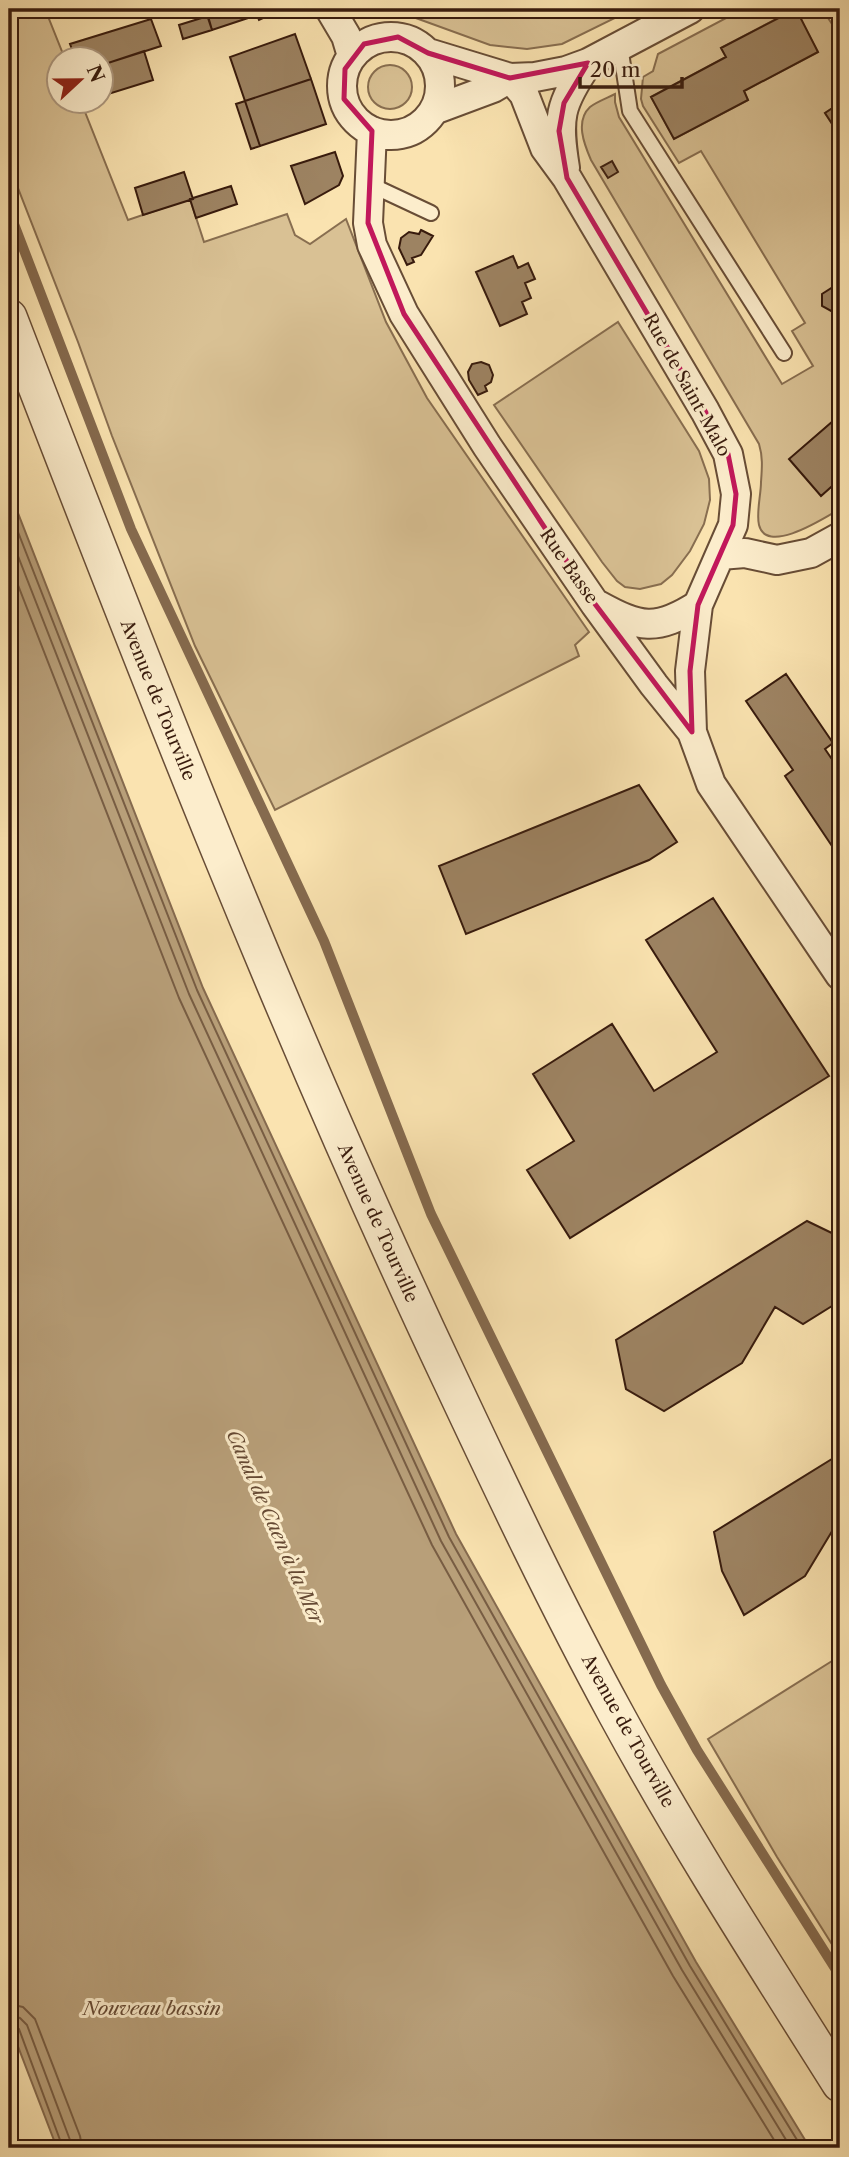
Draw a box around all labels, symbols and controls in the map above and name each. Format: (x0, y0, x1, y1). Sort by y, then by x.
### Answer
north arrow (46, 46, 116, 116)
scale bar (580, 46, 681, 90)
text: 20 m (590, 57, 641, 82)
text: N (82, 62, 109, 86)
street label: Rue de Saint-Malo (639, 310, 735, 460)
street label: Rue Basse (535, 524, 603, 608)
street label: Avenue de Tourville (115, 615, 200, 784)
street label: Avenue de Tourville (333, 1139, 423, 1306)
water label: Canal de Caen à la Mer (222, 1426, 329, 1629)
street label: Avenue de Tourville (576, 1650, 679, 1811)
water label: Nouveau bassin (81, 1997, 221, 2020)

